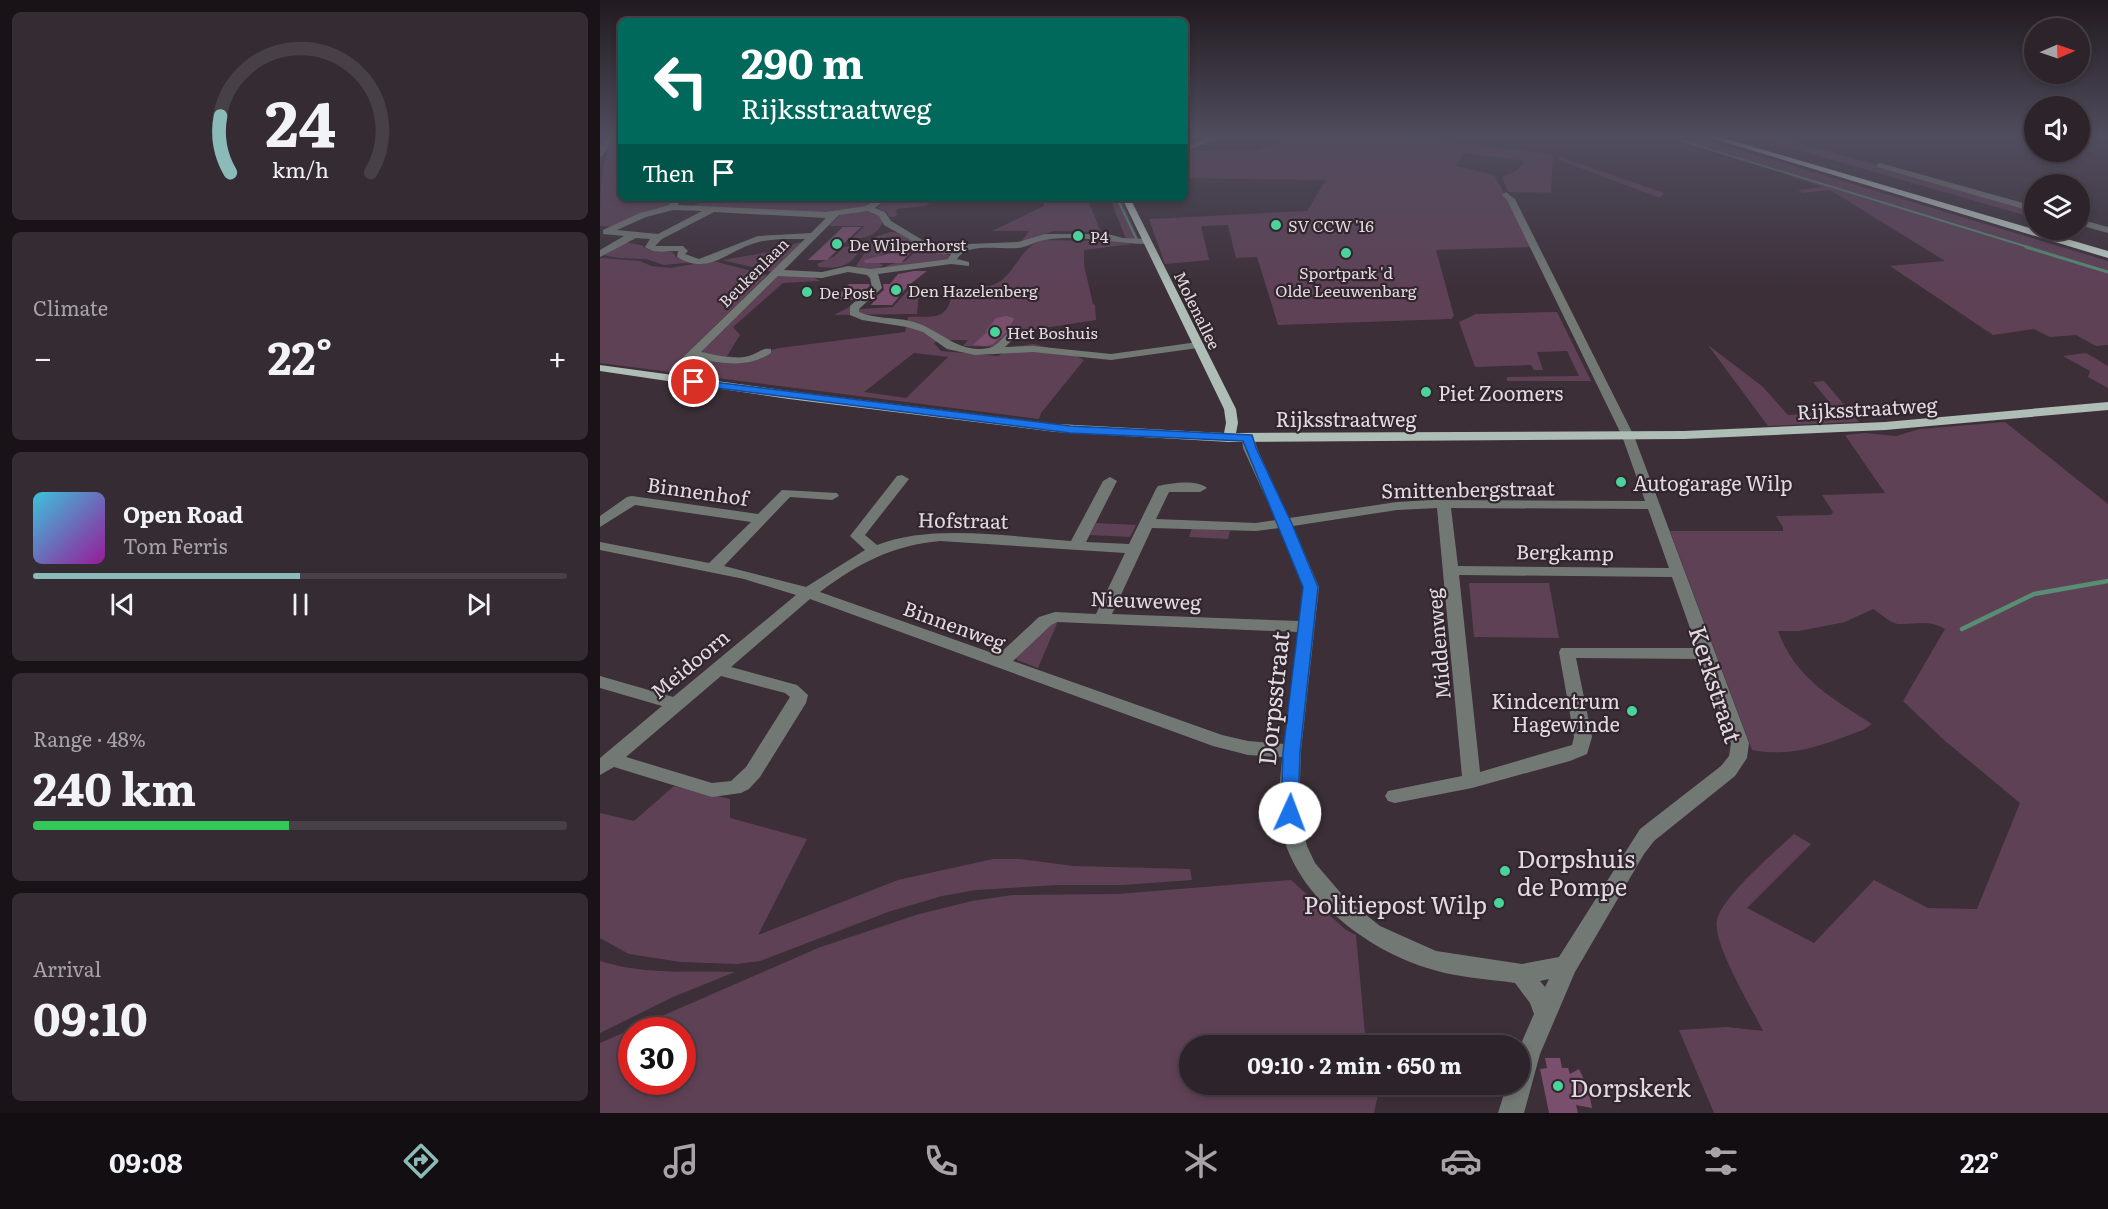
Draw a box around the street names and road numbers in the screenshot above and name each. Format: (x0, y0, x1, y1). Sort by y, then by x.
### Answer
street label: Beukenlaan (713, 231, 794, 312)
street label: Molenallee (1169, 267, 1227, 353)
street label: Rijksstraatweg (1796, 388, 1939, 426)
street label: Rijksstraatweg (1275, 403, 1417, 433)
street label: Binnenhof (645, 468, 753, 512)
street label: Smittenbergstraat (1381, 471, 1555, 505)
street label: Hofstraat (917, 503, 1009, 535)
street label: Bergkamp (1516, 535, 1614, 567)
street label: Nieuweweg (1090, 582, 1203, 616)
street label: Middenweg (1417, 586, 1457, 701)
street label: Binnenweg (900, 592, 1011, 657)
street label: Meidoorn (643, 621, 735, 705)
street label: Kerkstraat (1682, 621, 1752, 747)
street label: Dorpsstraat (1248, 629, 1296, 767)

